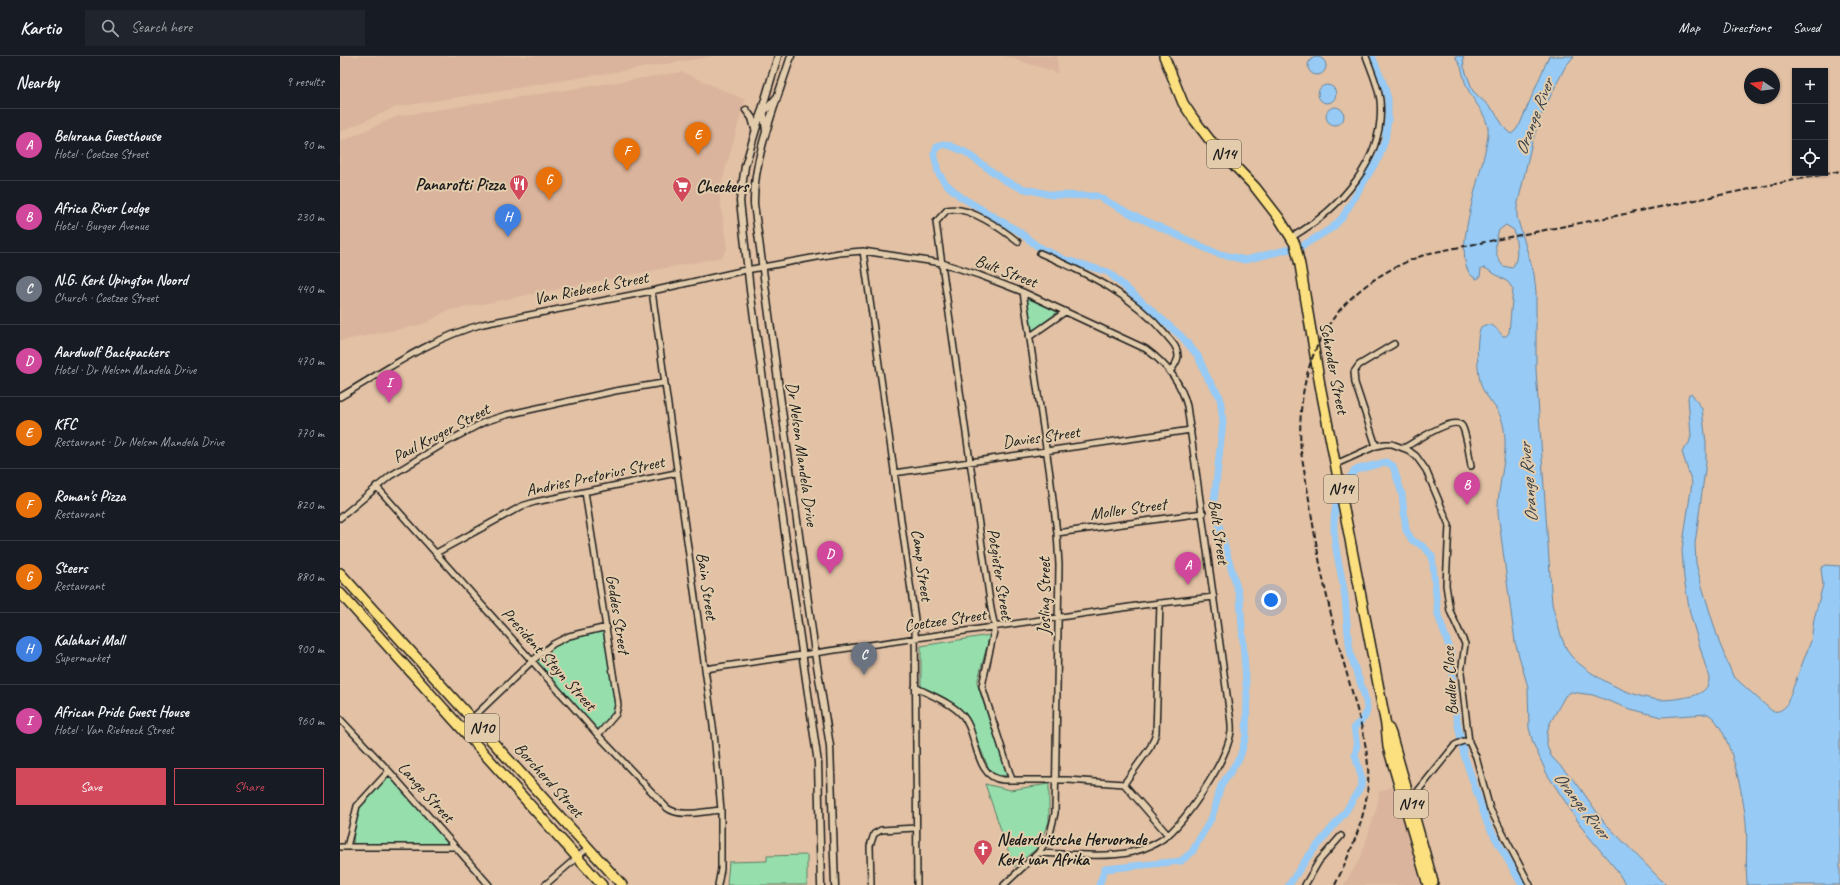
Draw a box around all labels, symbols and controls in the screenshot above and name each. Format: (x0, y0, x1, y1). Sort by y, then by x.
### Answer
search box (85, 10, 365, 46)
text: Kartio (20, 16, 61, 40)
icon: search (99, 17, 121, 39)
text: Search here (131, 18, 192, 37)
text: Map (1679, 19, 1700, 36)
text: Directions (1722, 19, 1771, 36)
text: Saved (1793, 19, 1820, 36)
north arrow (1744, 68, 1780, 104)
map controls (1792, 68, 1828, 176)
button: + (1792, 68, 1828, 104)
text: Nearby (16, 72, 59, 93)
text: 9 results (286, 74, 324, 90)
water label: Orange River (1510, 74, 1559, 158)
button: − (1792, 104, 1828, 140)
pin: E (685, 122, 711, 155)
text: Belurana Guesthouse (54, 127, 161, 146)
text: A (26, 137, 32, 153)
text: 90 m (302, 137, 324, 153)
pin: F (614, 138, 640, 171)
road number: N14 (1207, 140, 1241, 168)
button: locate (1792, 140, 1828, 176)
text: Hotel · Coetzee Street (54, 146, 148, 162)
pin: G (536, 167, 562, 200)
restaurant icon: Panarotti Pizza (508, 173, 530, 201)
place label: Panarotti Pizza (415, 174, 507, 195)
supermarket icon: Checkers (671, 175, 693, 203)
place label: Checkers (696, 176, 750, 197)
text: Africa River Lodge (54, 199, 148, 218)
pin: H (495, 204, 521, 237)
text: B (26, 209, 32, 225)
text: 230 m (296, 209, 324, 225)
text: Hotel · Burger Avenue (54, 218, 148, 234)
street label: Bult Street (972, 250, 1042, 293)
street label: Van Riebeeck Street (532, 266, 652, 309)
text: N.G. Kerk Upington Noord (54, 271, 188, 290)
text: C (26, 281, 32, 297)
text: 440 m (296, 281, 324, 297)
text: Church · Coetzee Street (54, 290, 158, 306)
street label: Schroder Street (1315, 320, 1354, 418)
text: Aardwolf Backpackers (54, 343, 169, 362)
text: D (25, 353, 33, 369)
text: 470 m (296, 353, 324, 369)
text: Hotel · Dr Nelson Mandela Drive (54, 362, 196, 378)
pin: I (376, 370, 402, 403)
street label: Dr Nelson Mandela Drive (782, 381, 823, 529)
street label: Paul Kruger Street (389, 398, 495, 467)
text: KFC (54, 415, 76, 434)
street label: Davies Street (1001, 421, 1083, 453)
text: E (26, 425, 32, 441)
text: 770 m (296, 425, 324, 441)
text: Restaurant · Dr Nelson Mandela Drive (54, 434, 224, 450)
water label: Orange River (1513, 440, 1542, 523)
street label: Andries Pretorius Street (524, 451, 668, 501)
pin: B (1454, 472, 1480, 505)
road number: N14 (1324, 475, 1358, 503)
text: Roman's Pizza (54, 487, 125, 506)
street label: Moller Street (1089, 493, 1170, 525)
text: F (26, 497, 32, 513)
text: 820 m (296, 497, 324, 513)
street label: Bult Street (1204, 499, 1234, 568)
text: Restaurant (54, 506, 104, 522)
street label: Potgieter Street (982, 527, 1018, 623)
street label: Camp Street (907, 528, 938, 605)
pin: D (817, 541, 843, 574)
street label: Bain Street (692, 551, 722, 623)
pin: A (1175, 552, 1201, 585)
street label: Josling Street (1034, 555, 1055, 636)
text: Steers (54, 559, 87, 578)
text: G (26, 569, 32, 585)
text: 880 m (296, 569, 324, 585)
street label: Geddes Street (601, 573, 635, 657)
text: Restaurant (54, 578, 104, 594)
your location (1261, 590, 1281, 610)
street label: President Steyn Street (497, 603, 602, 717)
street label: Coetzee Street (903, 604, 990, 636)
text: Kalahari Mall (54, 631, 124, 650)
text: H (25, 641, 33, 657)
text: 900 m (296, 641, 324, 657)
pin: C (851, 642, 877, 675)
street label: Budler Close (1438, 645, 1462, 716)
text: Supermarket (54, 650, 109, 666)
text: African Pride Guest House (54, 703, 189, 722)
text: I (26, 713, 32, 729)
text: 960 m (296, 713, 324, 729)
road number: N10 (465, 714, 499, 742)
text: Hotel · Van Riebeeck Street (54, 722, 174, 738)
street label: Borcherd Street (510, 738, 590, 824)
street label: Lange Street (393, 757, 460, 829)
water label: Orange River (1549, 767, 1617, 845)
button: Save (16, 768, 166, 805)
button: Share (174, 768, 324, 805)
road number: N14 (1394, 790, 1428, 818)
place label: Nederduitsche Hervormde Kerk van Afrika (997, 829, 1148, 870)
church icon: Nederduitsche Hervormde Kerk van Afrika (972, 838, 994, 866)

